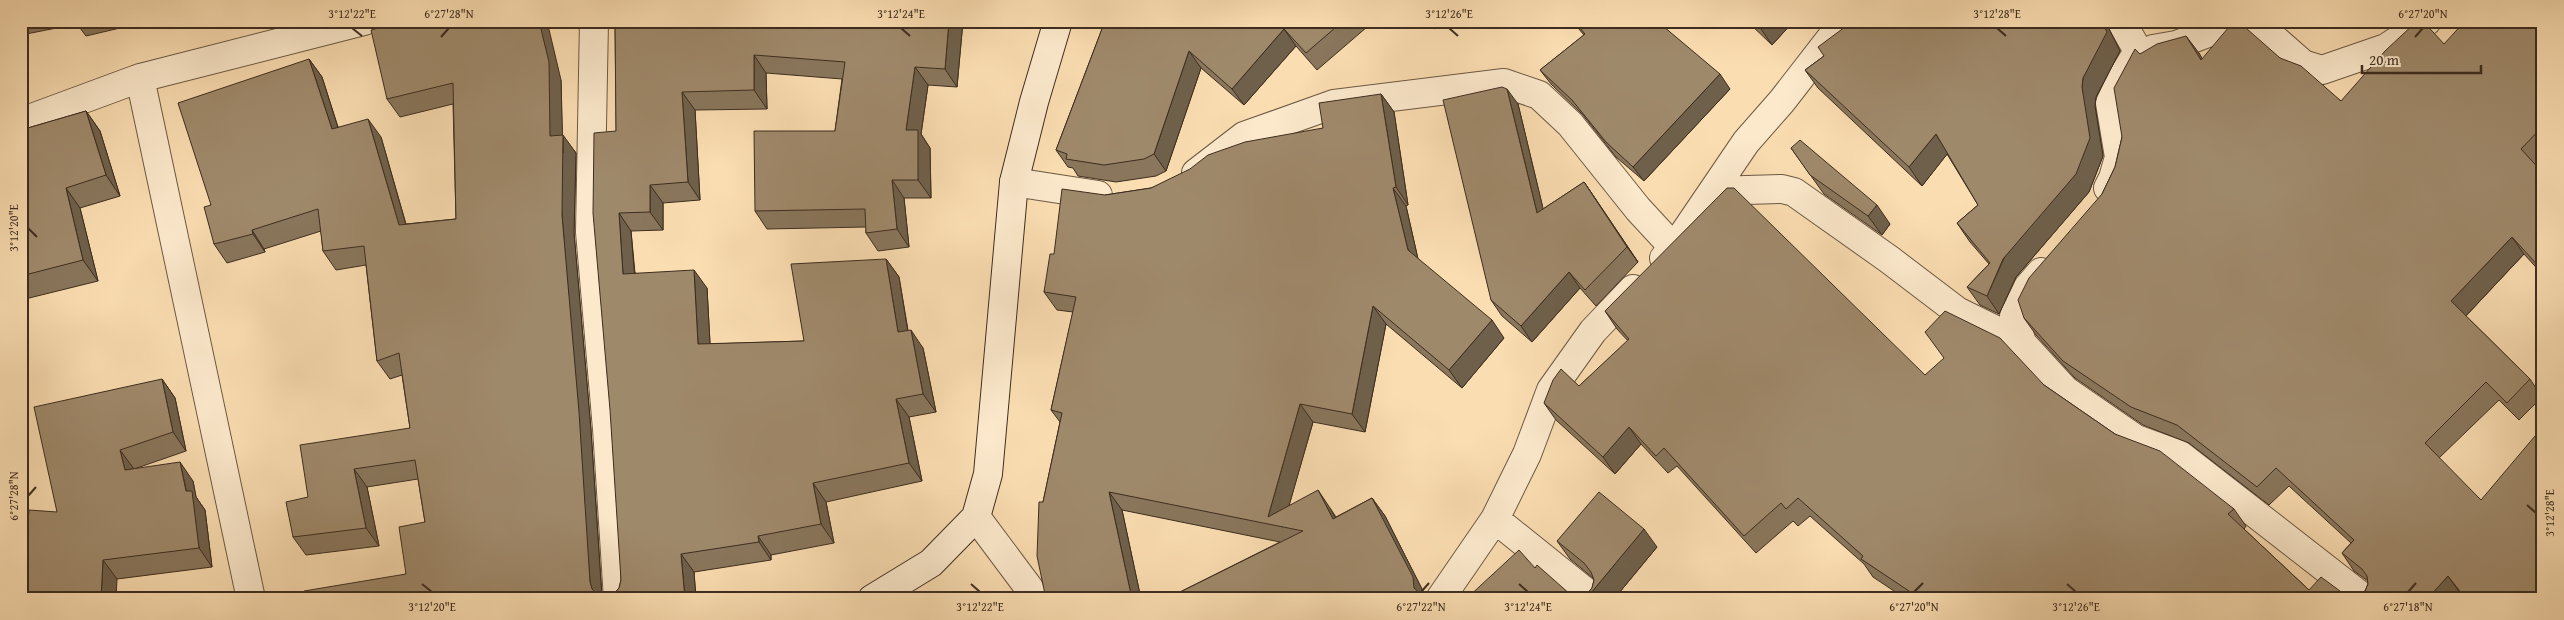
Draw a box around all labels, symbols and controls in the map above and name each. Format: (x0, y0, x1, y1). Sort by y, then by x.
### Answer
text: 3°12'22"E (328, 5, 376, 22)
text: 6°27'28"N (424, 5, 474, 22)
text: 3°12'24"E (877, 5, 925, 22)
text: 3°12'26"E (1425, 5, 1473, 22)
text: 3°12'28"E (1973, 5, 2021, 22)
text: 6°27'20"N (2398, 5, 2448, 22)
scale bar (2362, 42, 2480, 74)
text: 20 m (2369, 49, 2400, 70)
text: 3°12'20"E (5, 204, 22, 252)
text: 6°27'28"N (5, 471, 22, 521)
text: 3°12'28"E (2541, 489, 2558, 537)
text: 3°12'20"E (408, 598, 456, 615)
text: 3°12'22"E (956, 598, 1004, 615)
text: 6°27'22"N (1396, 598, 1446, 615)
text: 3°12'24"E (1504, 598, 1552, 615)
text: 6°27'20"N (1889, 598, 1939, 615)
text: 3°12'26"E (2052, 598, 2100, 615)
text: 6°27'18"N (2383, 598, 2433, 615)

